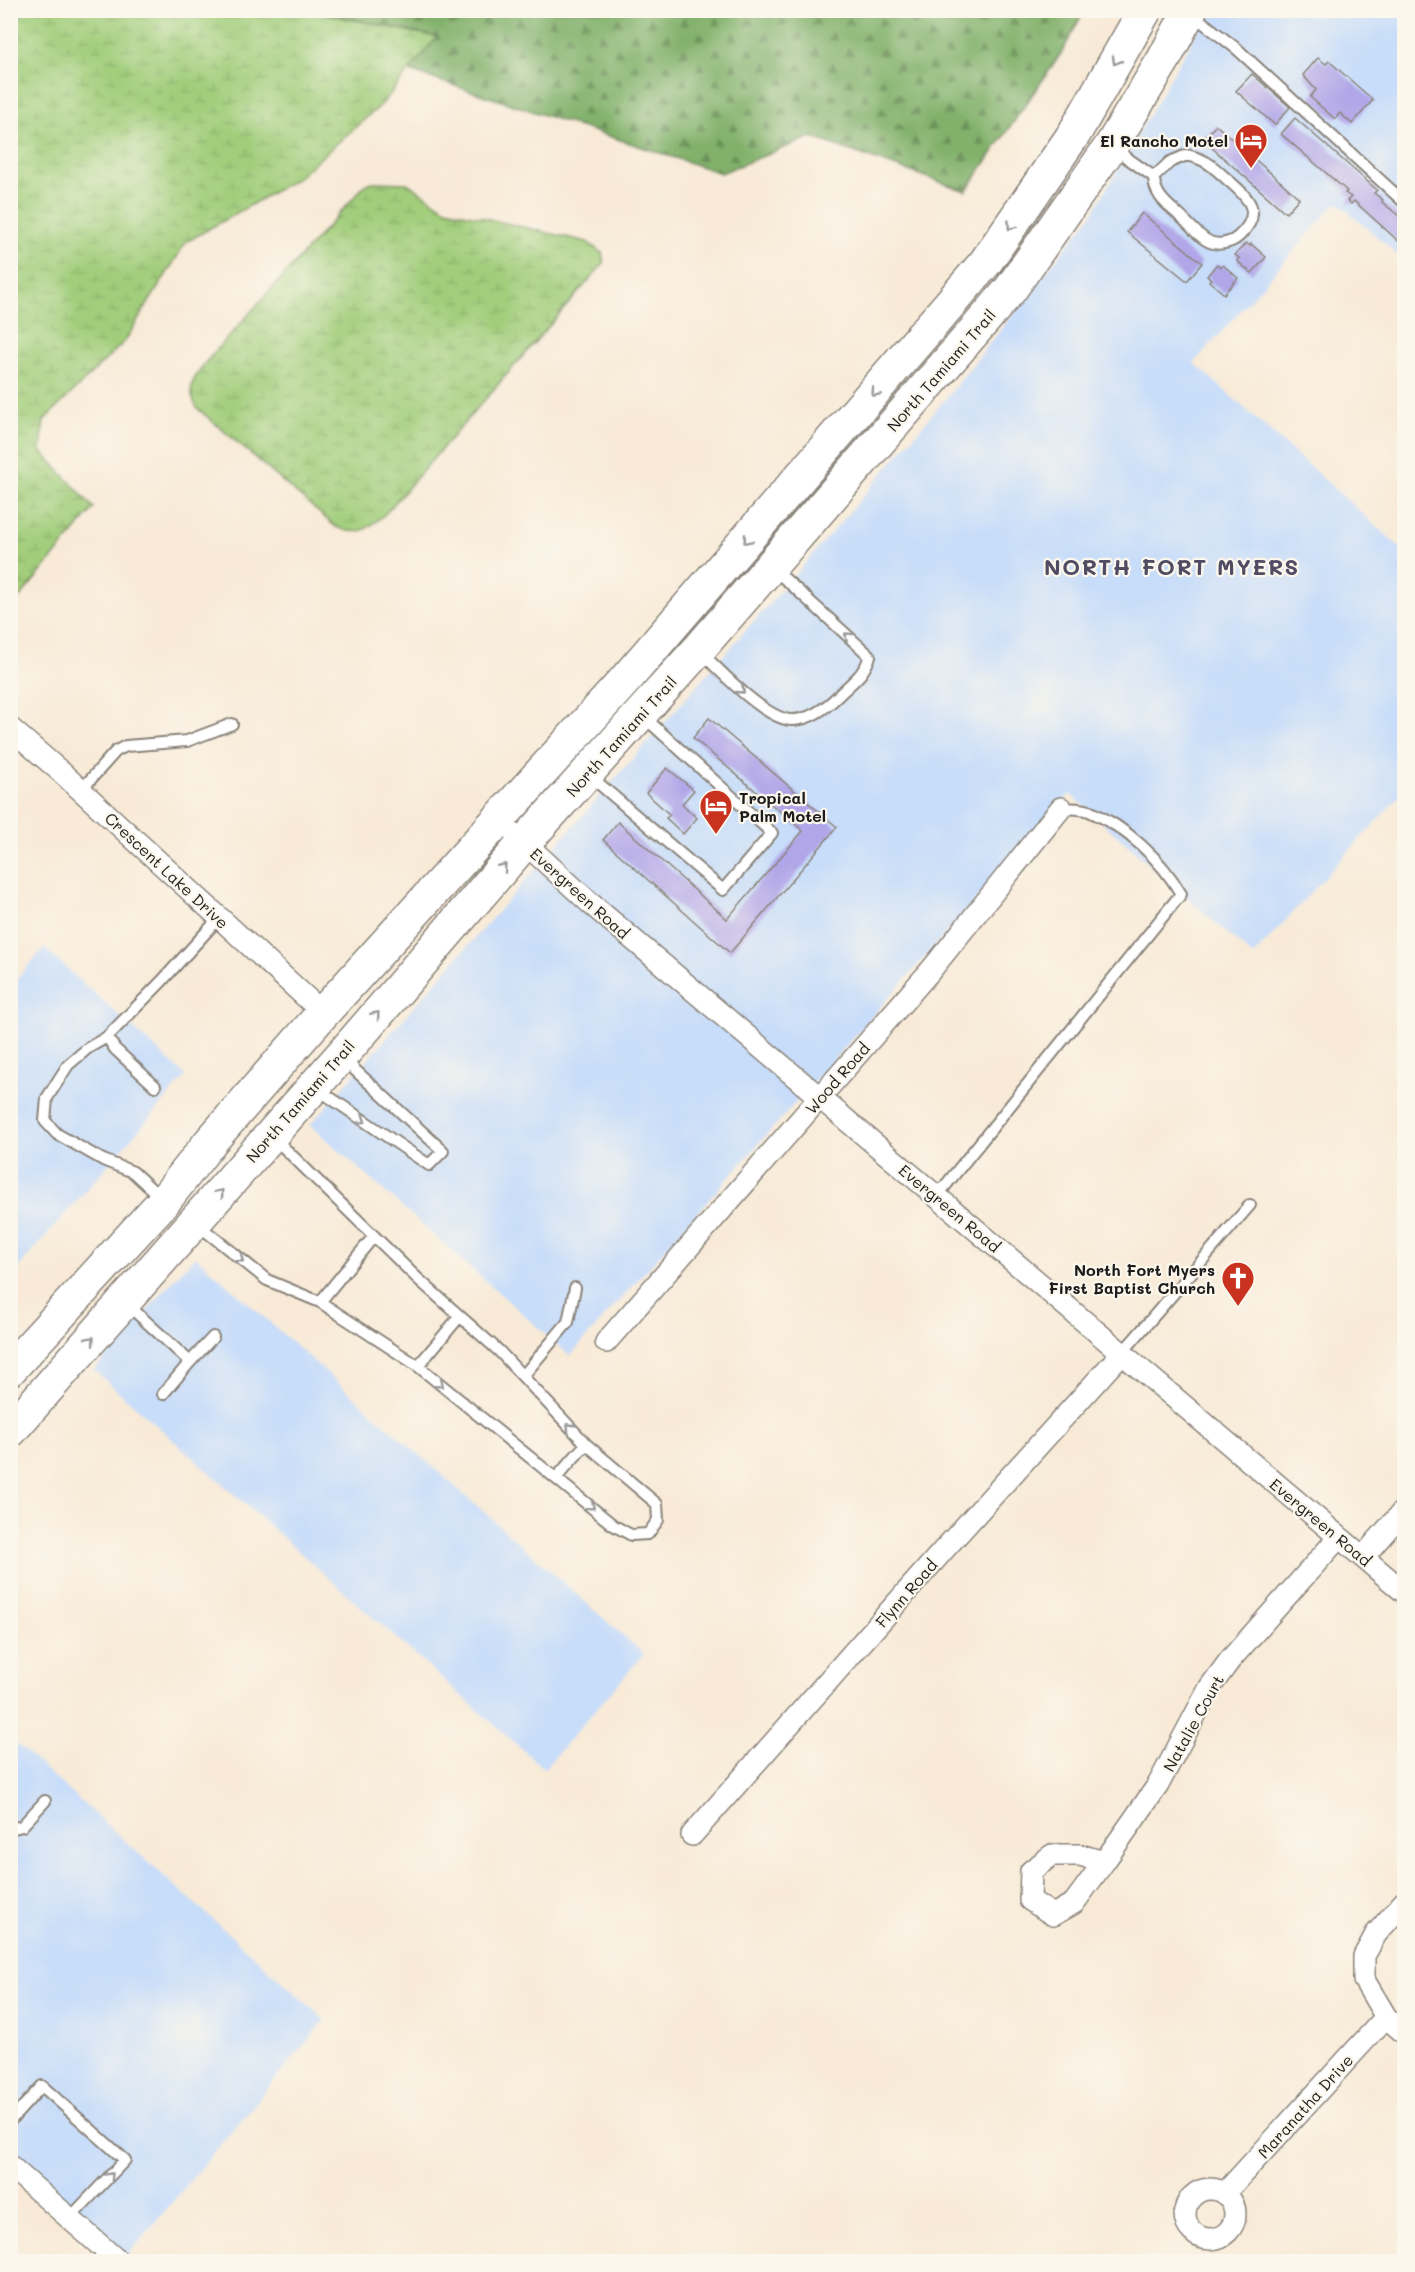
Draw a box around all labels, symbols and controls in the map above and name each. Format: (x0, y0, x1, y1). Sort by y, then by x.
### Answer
one-way arrow (1112, 55, 1123, 65)
hotel icon: El Rancho Motel (1233, 122, 1269, 169)
place label: El Rancho Motel (1100, 130, 1228, 151)
one-way arrow (1007, 219, 1018, 230)
street label: North Tamiami Trail (882, 304, 1000, 436)
one-way arrow (871, 386, 882, 396)
one-way arrow (743, 533, 754, 544)
district label: NORTH FORT MYERS (1044, 552, 1300, 581)
one-way arrow (844, 632, 855, 643)
street label: North Tamiami Trail (561, 671, 681, 801)
one-way arrow (734, 683, 745, 694)
place label: Tropical Palm Motel (739, 787, 826, 826)
hotel icon: Tropical Palm Motel (698, 788, 734, 835)
street label: Crescent Lake Drive (101, 807, 233, 933)
street label: Evergreen Road (526, 843, 634, 943)
one-way arrow (496, 863, 507, 874)
one-way arrow (369, 1011, 380, 1022)
street label: North Tamiami Trail (241, 1035, 359, 1167)
street label: Wood Road (800, 1038, 874, 1118)
one-way arrow (356, 1112, 366, 1124)
street label: Evergreen Road (895, 1159, 1005, 1257)
one-way arrow (213, 1189, 224, 1200)
one-way arrow (233, 1251, 244, 1262)
place label: North Fort Myers First Baptist Church (1048, 1259, 1215, 1298)
church icon: North Fort Myers First Baptist Church (1220, 1260, 1256, 1307)
one-way arrow (84, 1336, 95, 1346)
one-way arrow (433, 1376, 444, 1387)
one-way arrow (567, 1423, 578, 1434)
street label: Evergreen Road (1266, 1473, 1376, 1571)
one-way arrow (584, 1499, 595, 1510)
street label: Flynn Road (871, 1554, 941, 1632)
street label: Natalie Court (1158, 1671, 1228, 1775)
street label: Maranatha Drive (1253, 2050, 1357, 2162)
one-way arrow (103, 2172, 114, 2182)

